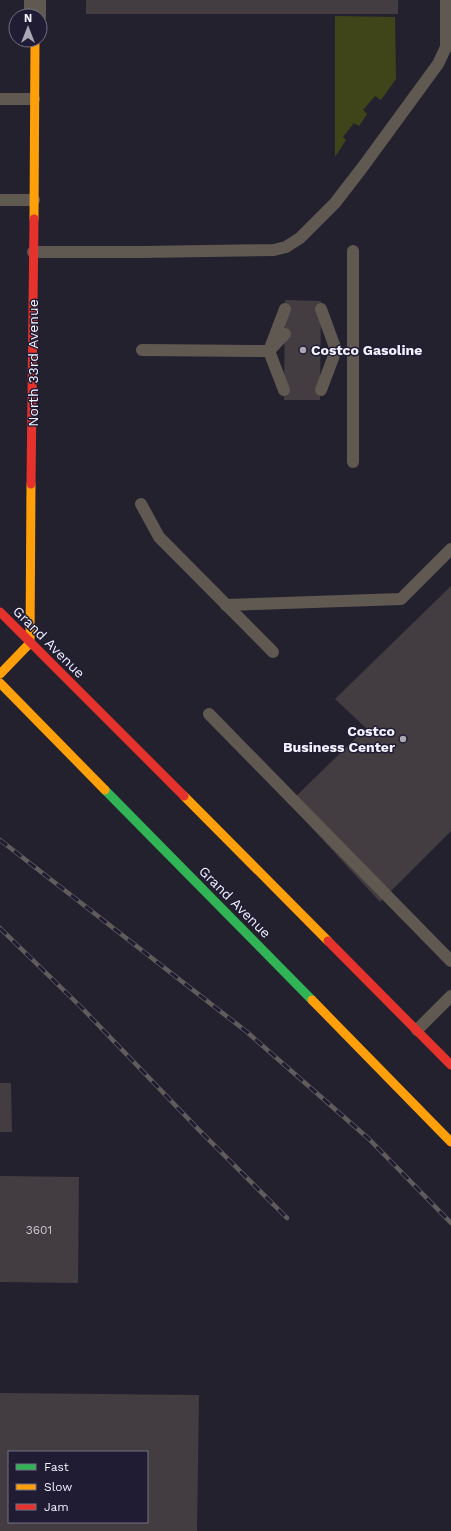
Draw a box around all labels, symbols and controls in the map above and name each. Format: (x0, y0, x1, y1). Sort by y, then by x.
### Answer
north arrow (8, 8, 48, 48)
text: N (24, 12, 32, 25)
street label: North 33rd Avenue (25, 299, 41, 427)
place label: Costco Gasoline (311, 342, 422, 358)
marker: Costco Gasoline (298, 345, 308, 355)
street label: Grand Avenue (10, 603, 88, 681)
place label: Costco Business Center (283, 723, 395, 755)
marker: Costco Business Center (398, 734, 408, 744)
street label: Grand Avenue (196, 863, 274, 941)
house number: 3601 (26, 1223, 52, 1237)
legend (8, 1451, 148, 1523)
text: Fast (44, 1460, 69, 1474)
text: Slow (44, 1480, 72, 1494)
text: Jam (44, 1500, 69, 1514)

